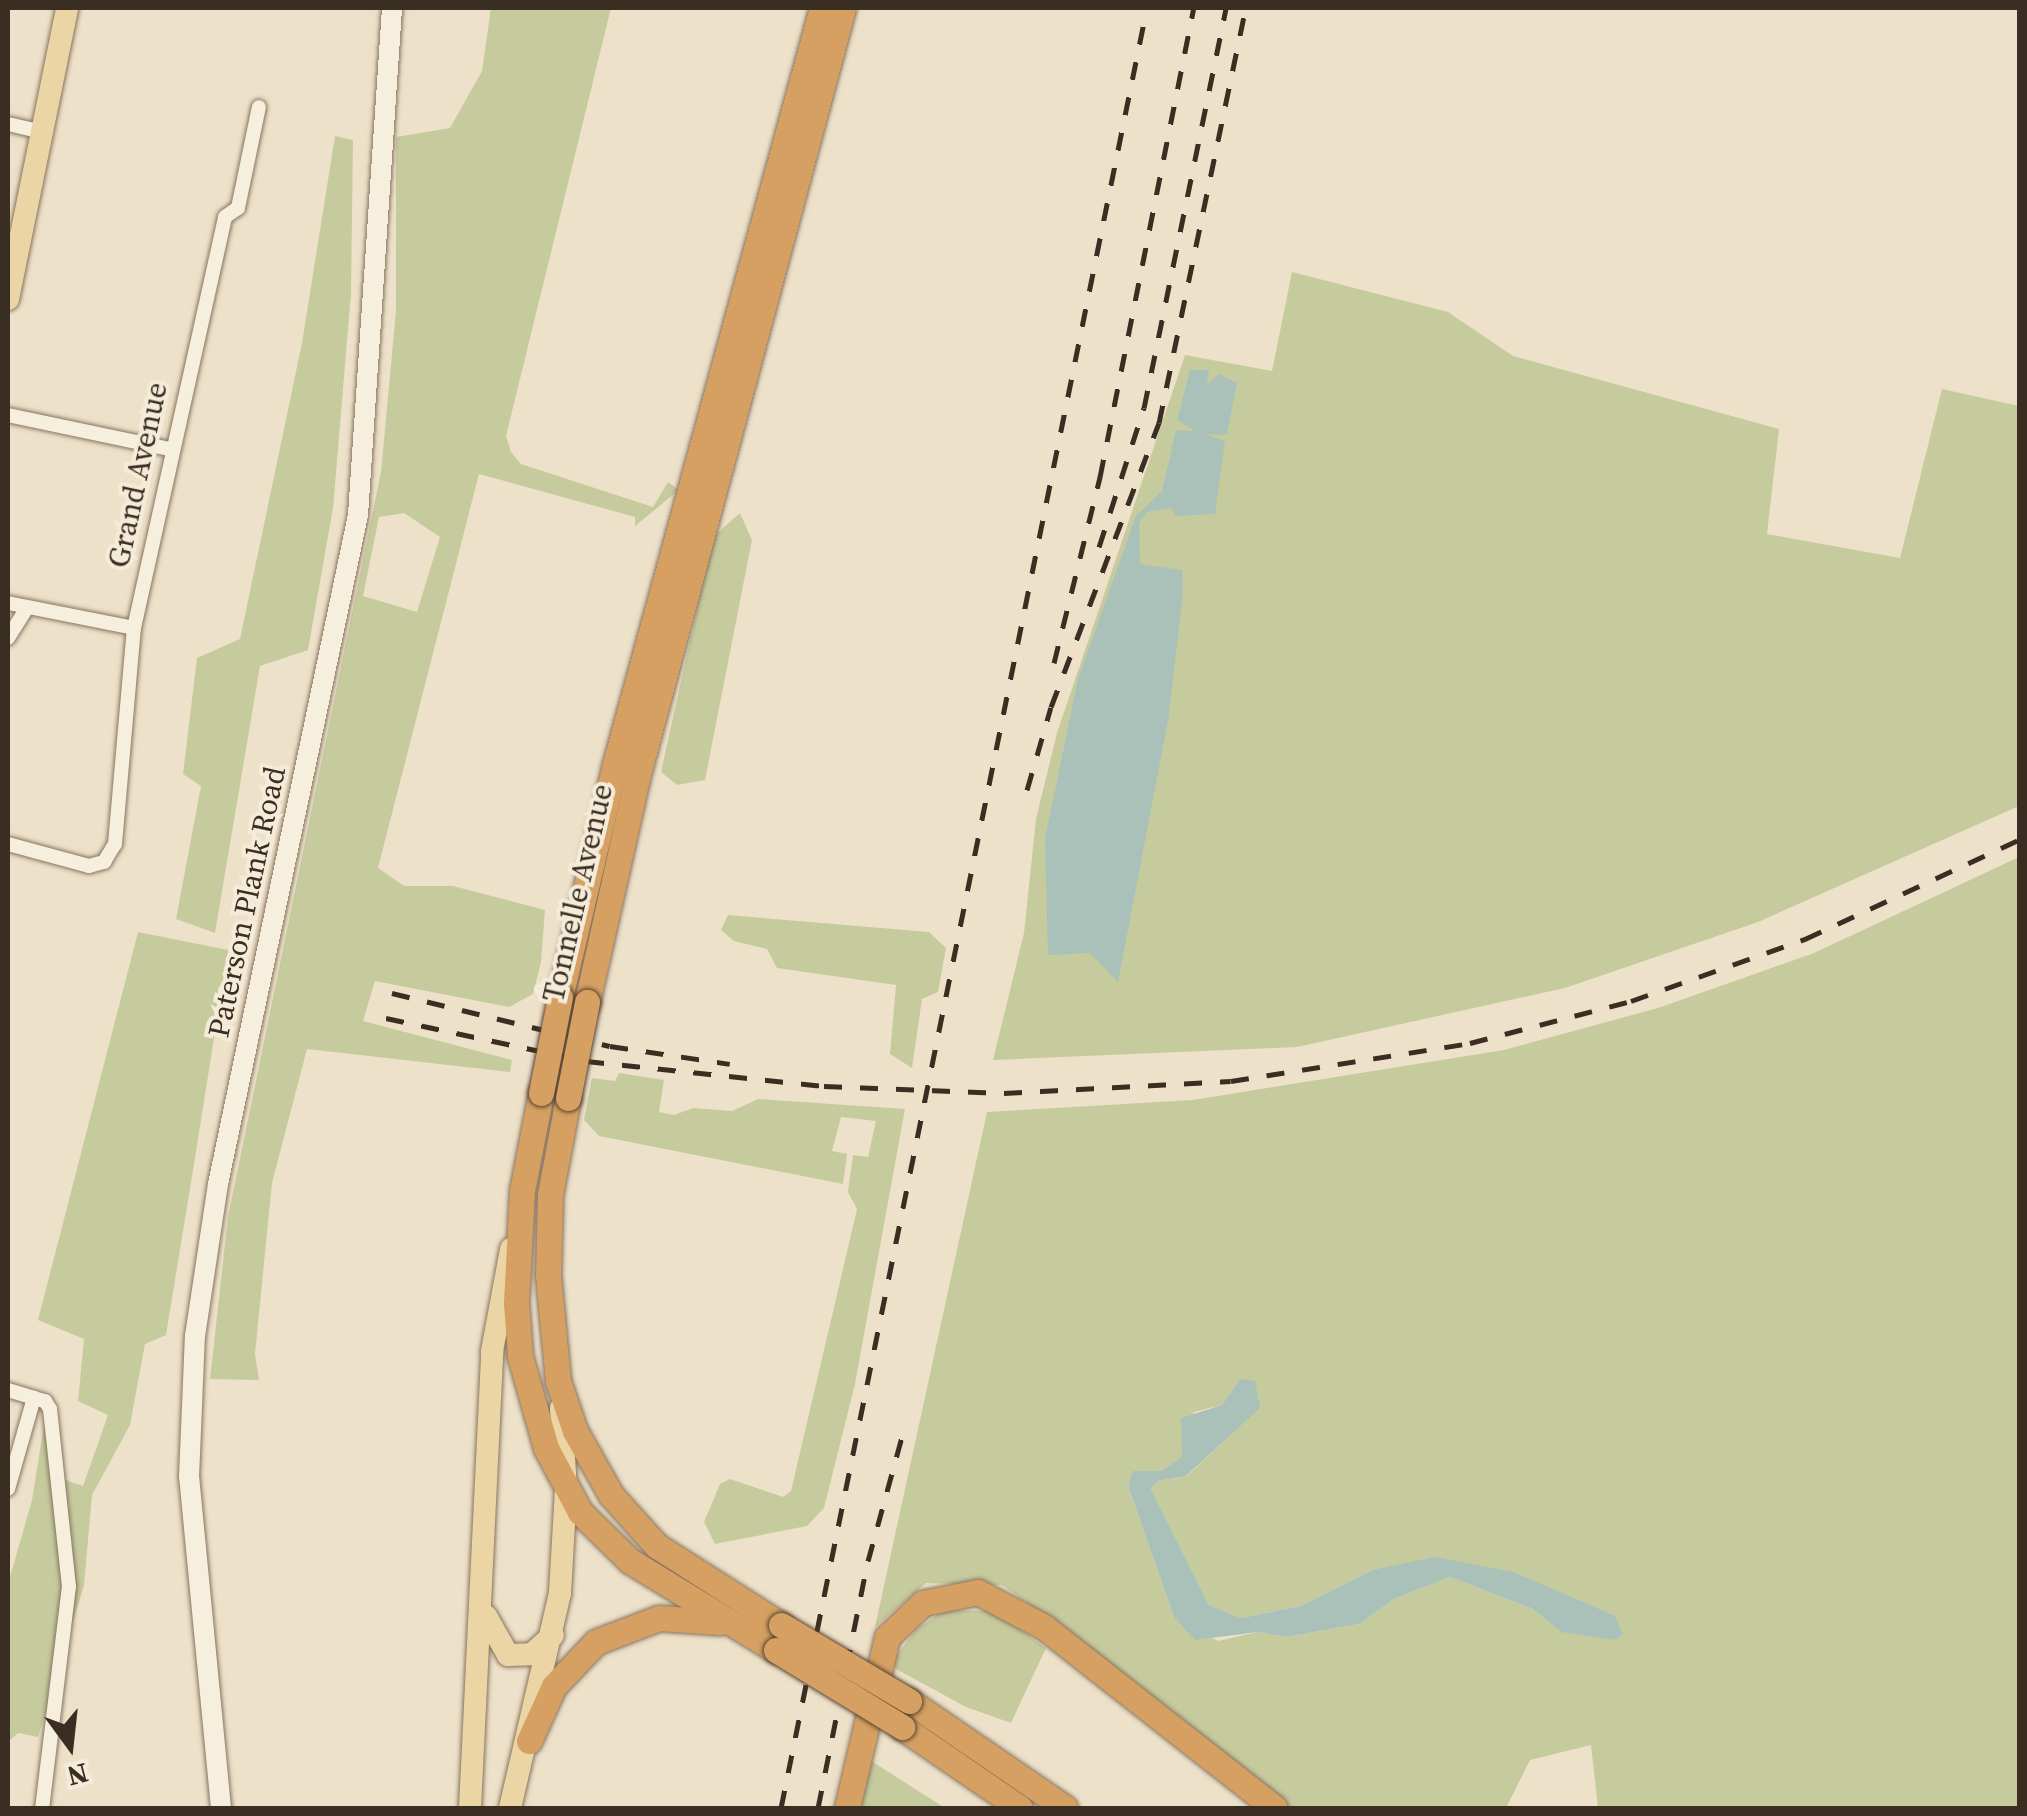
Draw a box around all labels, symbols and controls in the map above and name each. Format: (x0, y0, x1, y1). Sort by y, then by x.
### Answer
street label: Grand Avenue (101, 379, 175, 571)
street label: Paterson Plank Road (201, 763, 293, 1041)
street label: Tonnelle Avenue (535, 781, 621, 1005)
north arrow (20, 1696, 120, 1796)
text: N (63, 1754, 93, 1796)

